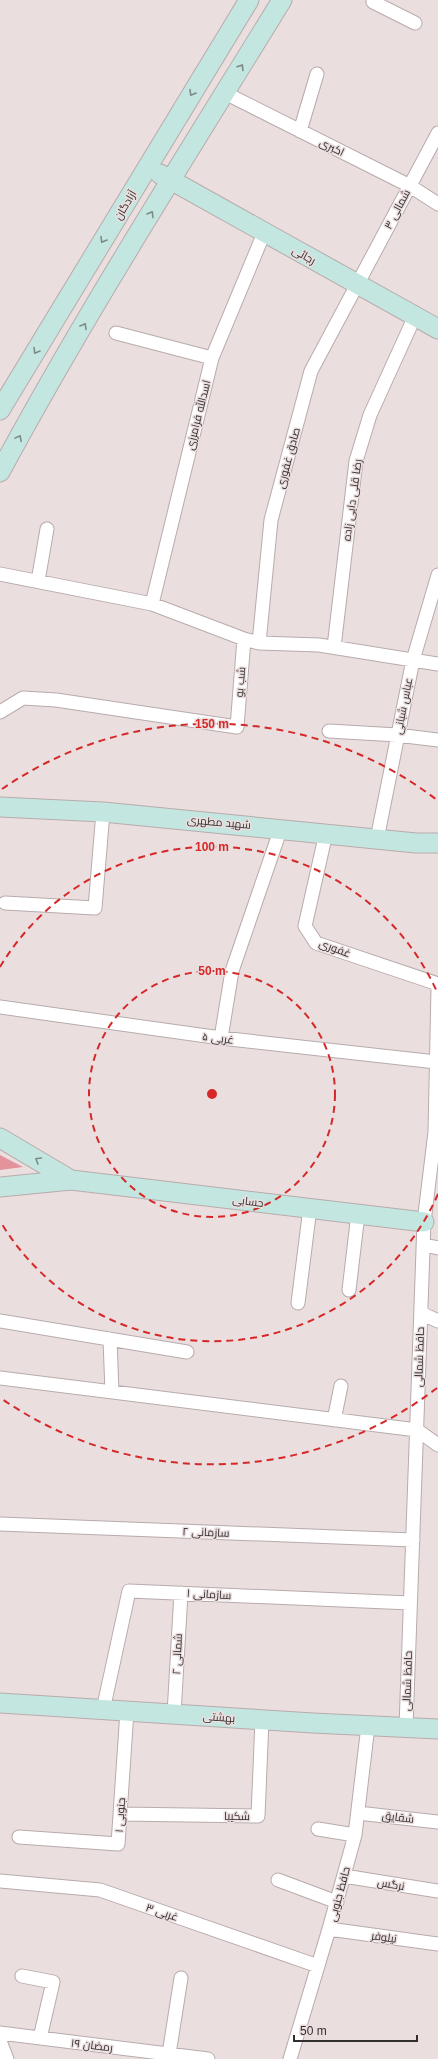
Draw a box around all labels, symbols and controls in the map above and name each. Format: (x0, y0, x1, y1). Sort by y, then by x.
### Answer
one-way arrow (236, 64, 243, 71)
one-way arrow (190, 89, 197, 96)
street label: اکبری (317, 136, 346, 159)
street label: ۳ شمالی (382, 187, 413, 231)
street label: آزادگان (112, 188, 139, 222)
one-way arrow (146, 211, 154, 218)
one-way arrow (100, 236, 108, 243)
street label: رجائی (290, 244, 318, 267)
one-way arrow (80, 323, 87, 330)
one-way arrow (33, 347, 40, 354)
street label: اسدالله فرامرزی (182, 378, 213, 451)
street label: صادق غفوری (274, 426, 303, 490)
one-way arrow (14, 434, 21, 442)
street label: رضا قلی دایی زاده (340, 458, 365, 542)
street label: شب بو (233, 666, 248, 698)
street label: عباس شبانی (392, 677, 415, 736)
text: 150 m (195, 717, 229, 731)
street label: شهید مطهری (186, 813, 252, 832)
text: 100 m (195, 840, 229, 854)
street label: غفوری (317, 937, 352, 960)
text: 50 m (198, 964, 226, 978)
street label: ۵ غربی (201, 1030, 234, 1047)
centre of rings (205, 1087, 219, 1101)
one-way arrow (35, 1157, 42, 1165)
street label: حسابی (232, 1193, 264, 1210)
street label: حافظ شمالی (412, 1327, 427, 1387)
street label: سازمانی ۲ (182, 1525, 230, 1540)
street label: سازمانی ۱ (186, 1587, 232, 1602)
street label: شمالی ۲ (170, 1633, 185, 1675)
street label: حافظ شمالی (400, 1651, 415, 1711)
street label: بهشتی (202, 1710, 236, 1725)
street label: ۱ جنوبی (113, 1797, 128, 1833)
street label: شقایق (381, 1809, 415, 1826)
street label: شکیبا (224, 1810, 250, 1822)
street label: حافظ جنوبی (326, 1865, 353, 1923)
street label: نرگس (376, 1876, 406, 1893)
street label: ۳ غربی (144, 1901, 180, 1924)
street label: نیلوفر (369, 1929, 398, 1946)
scale bar (294, 2017, 417, 2043)
text: 50 m (300, 2024, 327, 2038)
street label: ۱۹ رمضان (70, 2036, 114, 2055)

